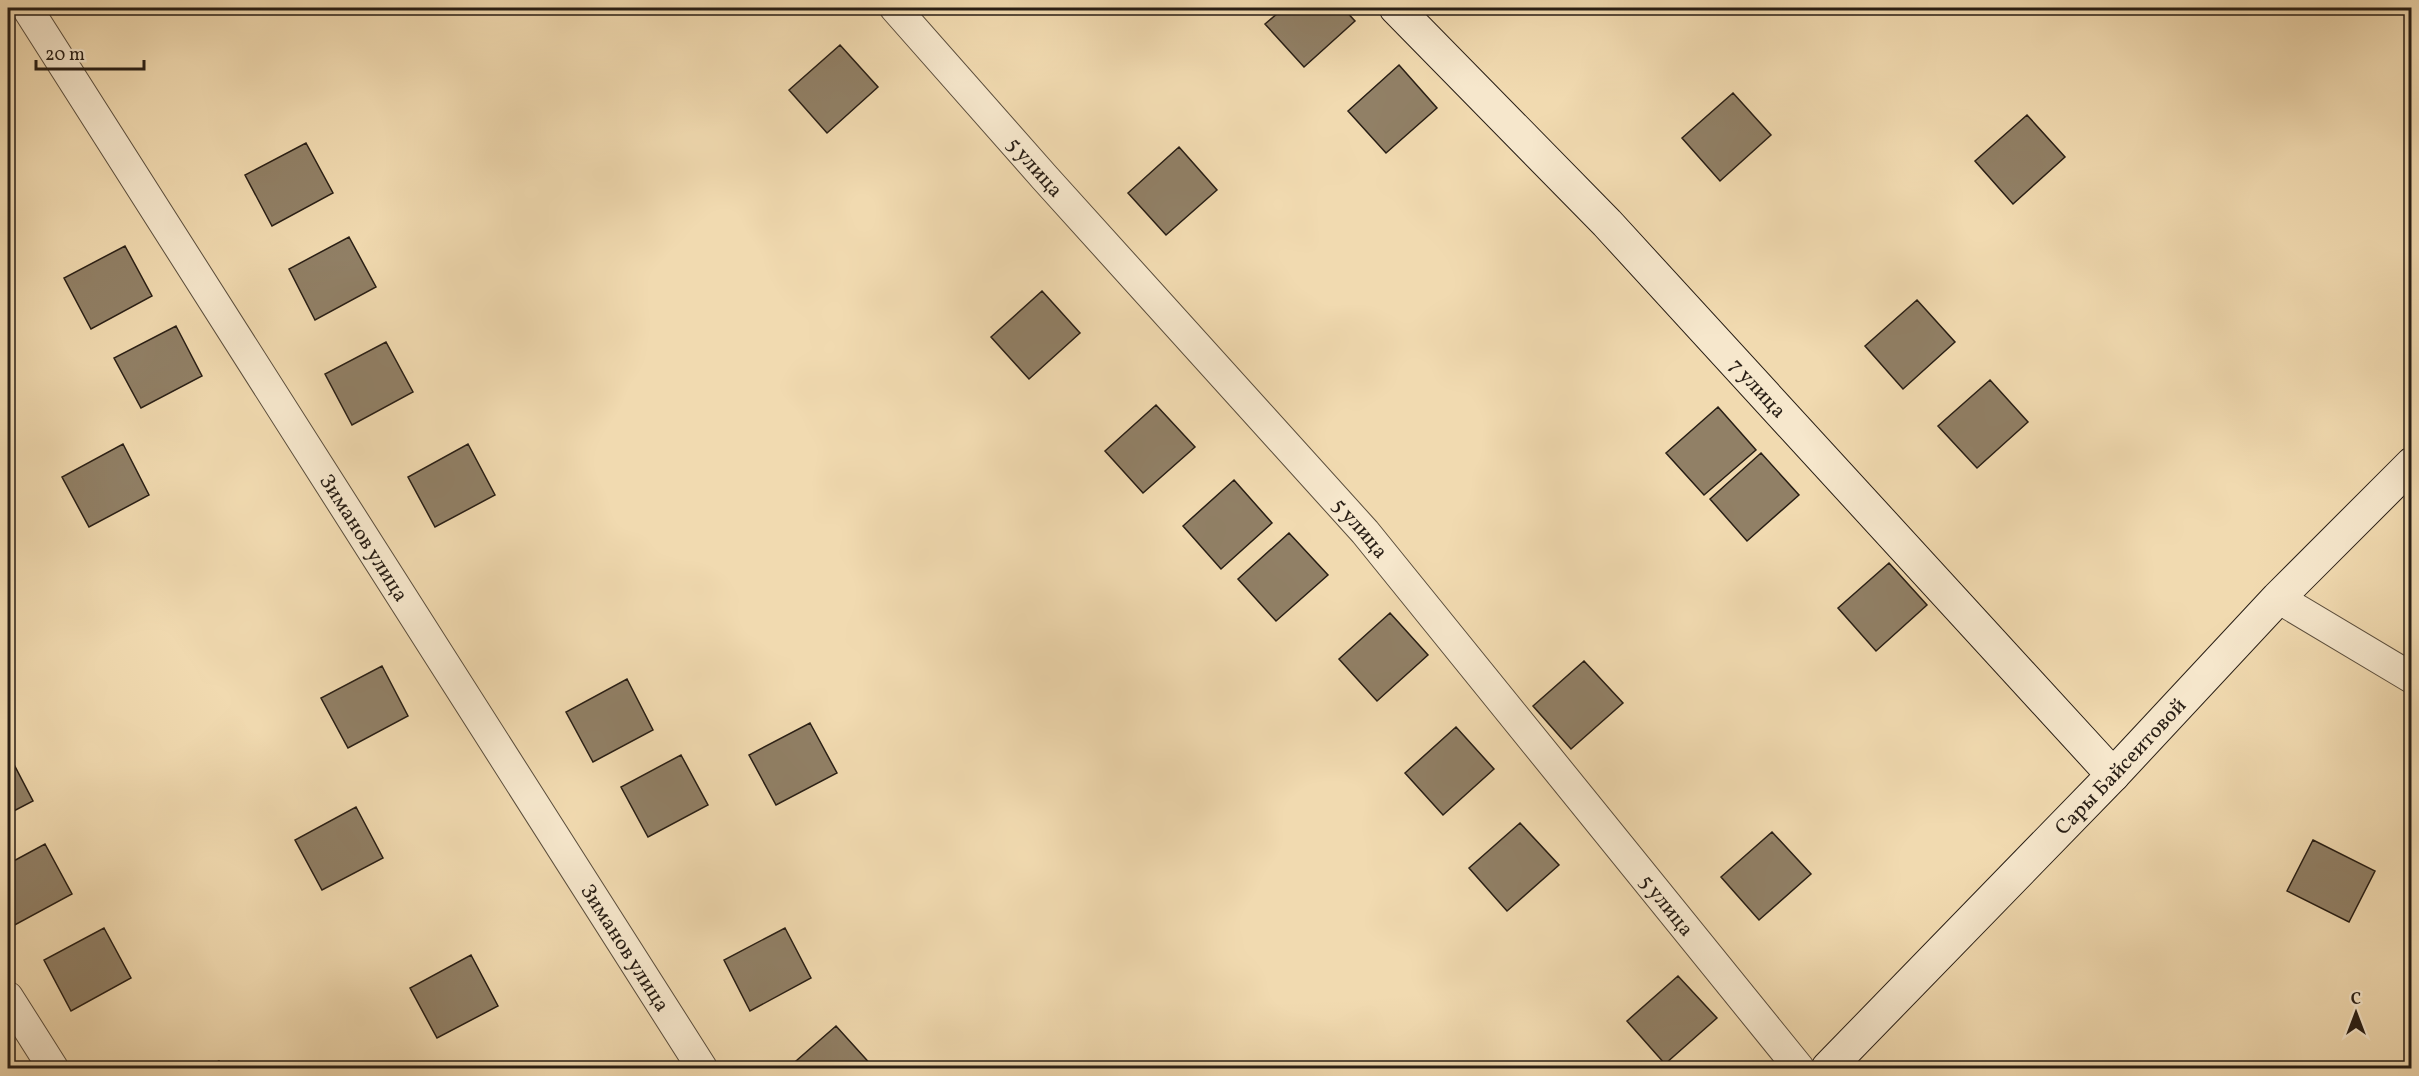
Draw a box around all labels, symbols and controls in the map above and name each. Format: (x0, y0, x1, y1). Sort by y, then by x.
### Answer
scale bar (36, 33, 144, 71)
text: 20 m (45, 43, 85, 68)
street label: 5 улица (999, 131, 1069, 205)
street label: 7 улица (1722, 353, 1792, 425)
street label: Зиманов улица (312, 469, 415, 608)
street label: 5 улица (1325, 492, 1394, 566)
street label: Сары Байсеитовой (2049, 692, 2194, 842)
street label: 5 улица (1632, 869, 1700, 943)
street label: Зиманов улица (573, 879, 676, 1018)
north arrow (2326, 983, 2386, 1043)
text: С (2351, 989, 2361, 1011)

